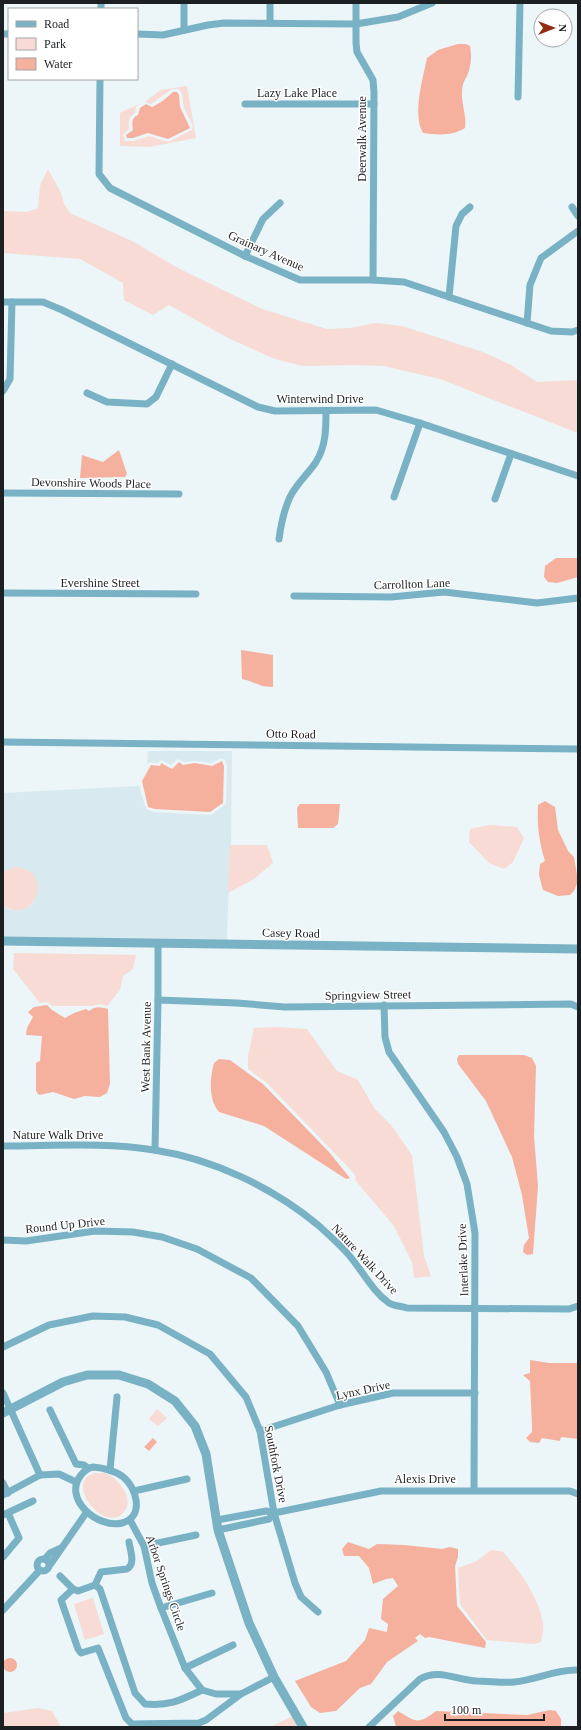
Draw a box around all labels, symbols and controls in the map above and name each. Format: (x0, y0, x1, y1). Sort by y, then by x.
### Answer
legend (8, 8, 138, 80)
north arrow (533, 8, 573, 48)
text: Road (44, 17, 69, 31)
text: N (557, 24, 569, 32)
text: Park (44, 37, 66, 51)
text: Water (44, 57, 72, 71)
street label: Lazy Lake Place (257, 86, 337, 100)
street label: Deerwalk Avenue (355, 96, 369, 182)
street label: Grainary Avenue (226, 228, 306, 274)
street label: Winterwind Drive (276, 392, 364, 406)
street label: Devonshire Woods Place (31, 475, 151, 491)
street label: Evershine Street (61, 576, 140, 590)
street label: Carrollton Lane (374, 576, 450, 592)
street label: Otto Road (266, 727, 316, 741)
street label: Casey Road (262, 925, 320, 941)
street label: Springview Street (325, 987, 412, 1003)
street label: West Bank Avenue (138, 1001, 154, 1093)
street label: Nature Walk Drive (13, 1128, 103, 1142)
street label: Round Up Drive (24, 1214, 106, 1236)
street label: Nature Walk Drive (329, 1221, 401, 1297)
street label: Interlake Drive (455, 1223, 471, 1297)
street label: Lynx Drive (335, 1377, 391, 1403)
street label: Southfork Drive (262, 1424, 290, 1504)
street label: Alexis Drive (394, 1472, 456, 1486)
street label: Arbor Springs Circle (143, 1533, 189, 1633)
scale bar (445, 1696, 544, 1722)
text: 100 m (451, 1703, 482, 1717)

